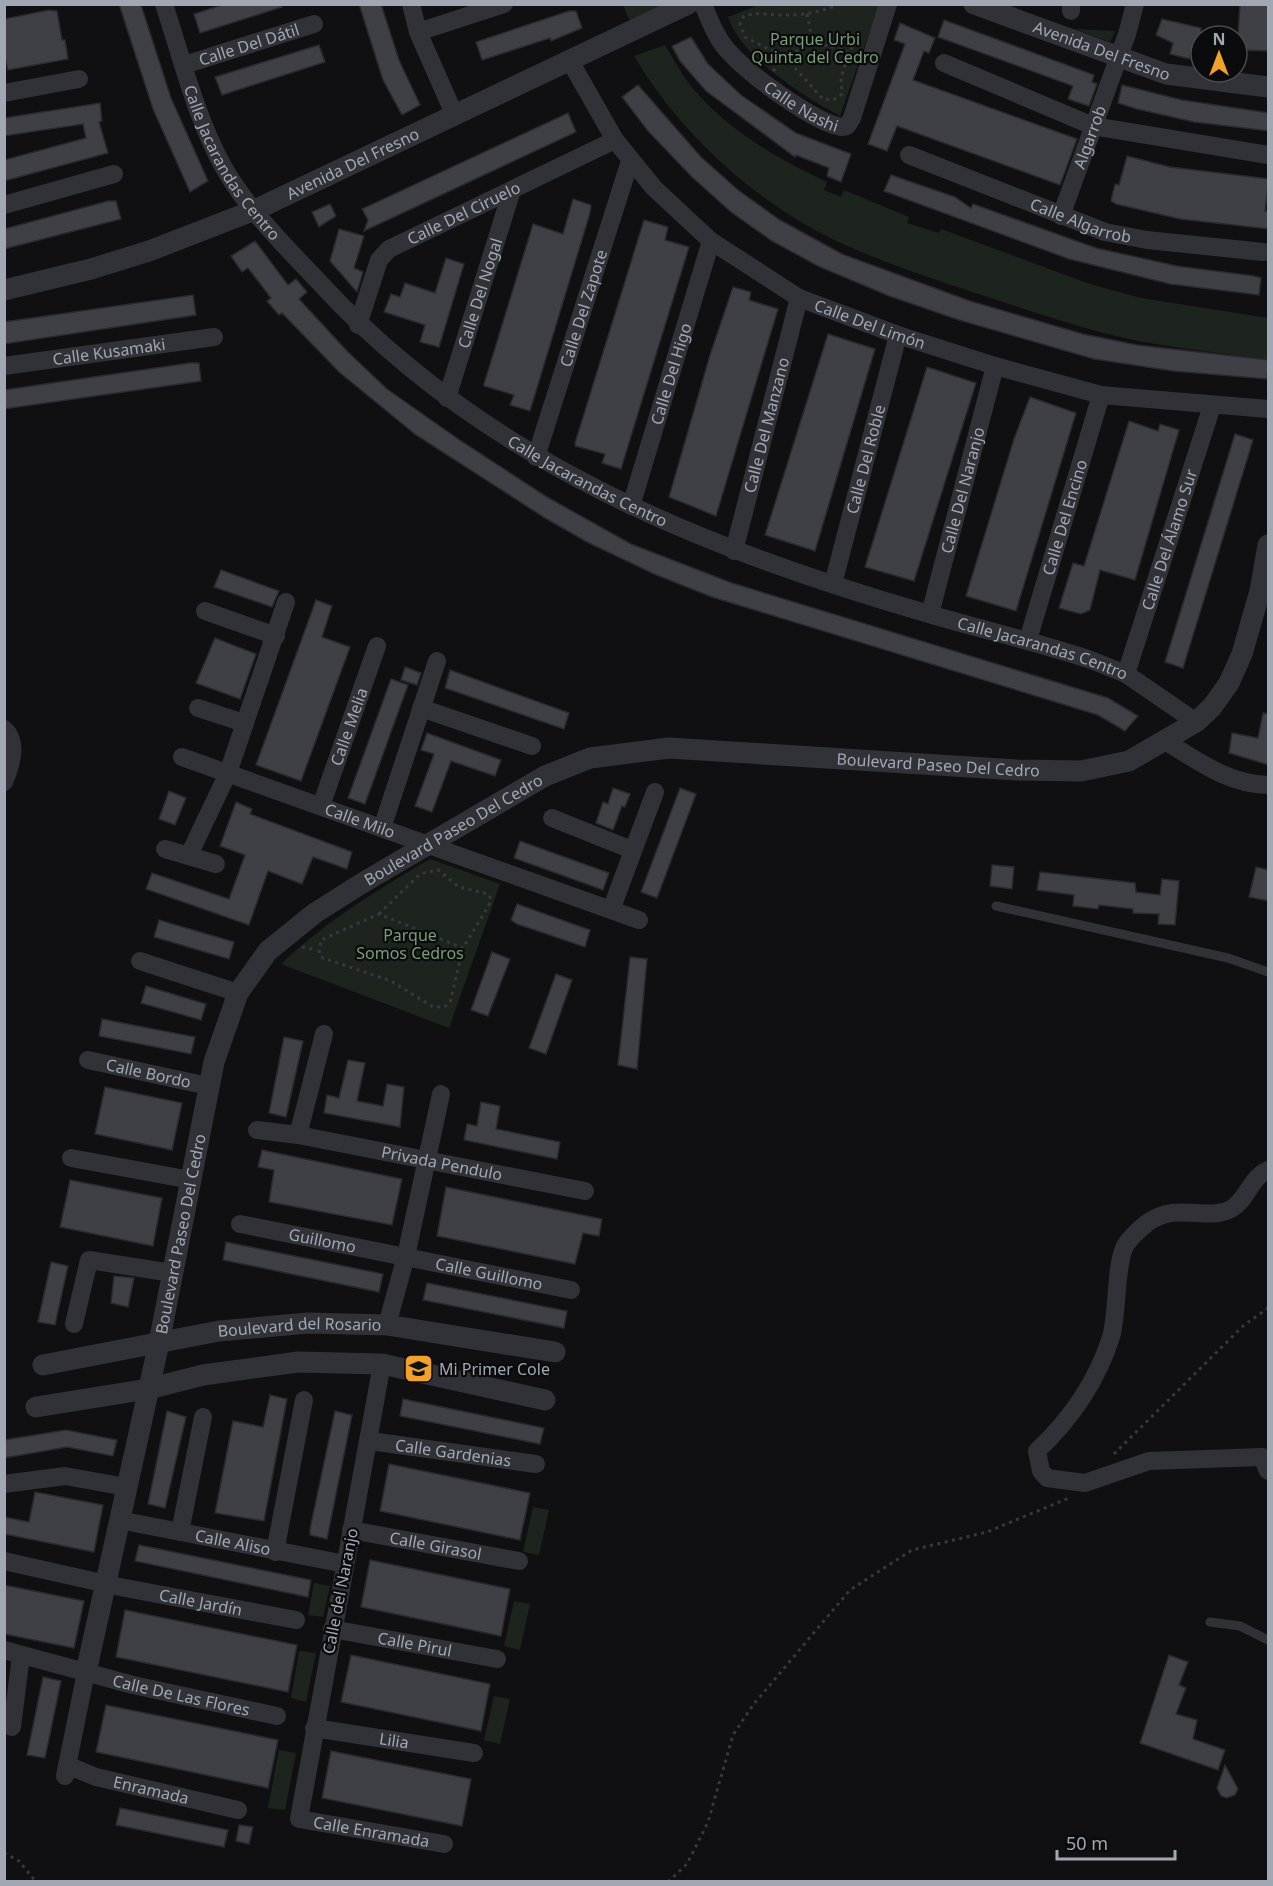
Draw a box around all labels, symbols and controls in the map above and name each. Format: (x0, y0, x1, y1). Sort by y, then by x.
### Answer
street label: Avenida Del Fresno (1030, 16, 1173, 86)
street label: Calle Del Dátil (196, 18, 302, 71)
north arrow (1189, 24, 1249, 84)
park label: Parque Urbi Quinta del Cedro (751, 28, 879, 68)
text: N (1212, 28, 1226, 50)
street label: Calle Nashi (760, 76, 841, 137)
street label: Calle Jacarandas Centro (179, 82, 285, 245)
street label: Algarrob (1068, 102, 1111, 172)
street label: Avenida Del Fresno (283, 123, 423, 204)
street label: Calle Del Ciruelo (403, 176, 524, 250)
street label: Calle Algarrob (1027, 193, 1133, 248)
street label: Calle Del Nogal (452, 235, 507, 351)
street label: Calle Del Zapote (554, 247, 612, 370)
street label: Calle Del Limón (811, 294, 928, 354)
street label: Calle Del Higo (645, 320, 697, 427)
street label: Calle Kusamaki (51, 333, 167, 370)
street label: Calle Del Manzano (738, 355, 794, 495)
street label: Calle Del Roble (841, 402, 890, 516)
street label: Calle Del Naranjo (935, 425, 990, 556)
street label: Calle Jacarandas Centro (504, 430, 671, 532)
street label: Calle Del Encino (1037, 457, 1092, 578)
street label: Calle Del Álamo Sur (1136, 466, 1202, 613)
street label: Calle Jacarandas Centro (955, 612, 1131, 685)
street label: Calle Melia (325, 685, 373, 769)
street label: Boulevard Paseo Del Cedro (836, 748, 1040, 781)
street label: Boulevard Paseo Del Cedro (360, 769, 547, 891)
street label: Calle Milo (322, 798, 398, 843)
park label: Parque Somos Cedros (356, 924, 464, 964)
street label: Calle Bordo (104, 1053, 193, 1093)
street label: Boulevard Paseo Del Cedro (150, 1132, 211, 1336)
street label: Privada Pendulo (380, 1141, 504, 1186)
street label: Guillomo (287, 1223, 358, 1258)
street label: Calle Guillomo (434, 1252, 545, 1295)
street label: Boulevard del Rosario (217, 1312, 382, 1342)
school or university icon: Mi Primer Cole (402, 1353, 434, 1385)
place label: Mi Primer Cole (439, 1358, 550, 1380)
street label: Calle Gardenias (394, 1434, 513, 1471)
street label: Calle Aliso (193, 1524, 272, 1560)
street label: Calle del Naranjo (317, 1526, 363, 1656)
street label: Calle Girasol (388, 1526, 483, 1565)
street label: Calle Jardín (157, 1584, 244, 1621)
street label: Calle Pirul (376, 1626, 454, 1662)
street label: Calle De Las Flores (110, 1669, 252, 1721)
street label: Lilia (378, 1727, 410, 1754)
street label: Enramada (111, 1770, 191, 1809)
street label: Calle Enramada (312, 1811, 431, 1852)
scale bar (1057, 1823, 1176, 1861)
text: 50 m (1066, 1831, 1108, 1855)

